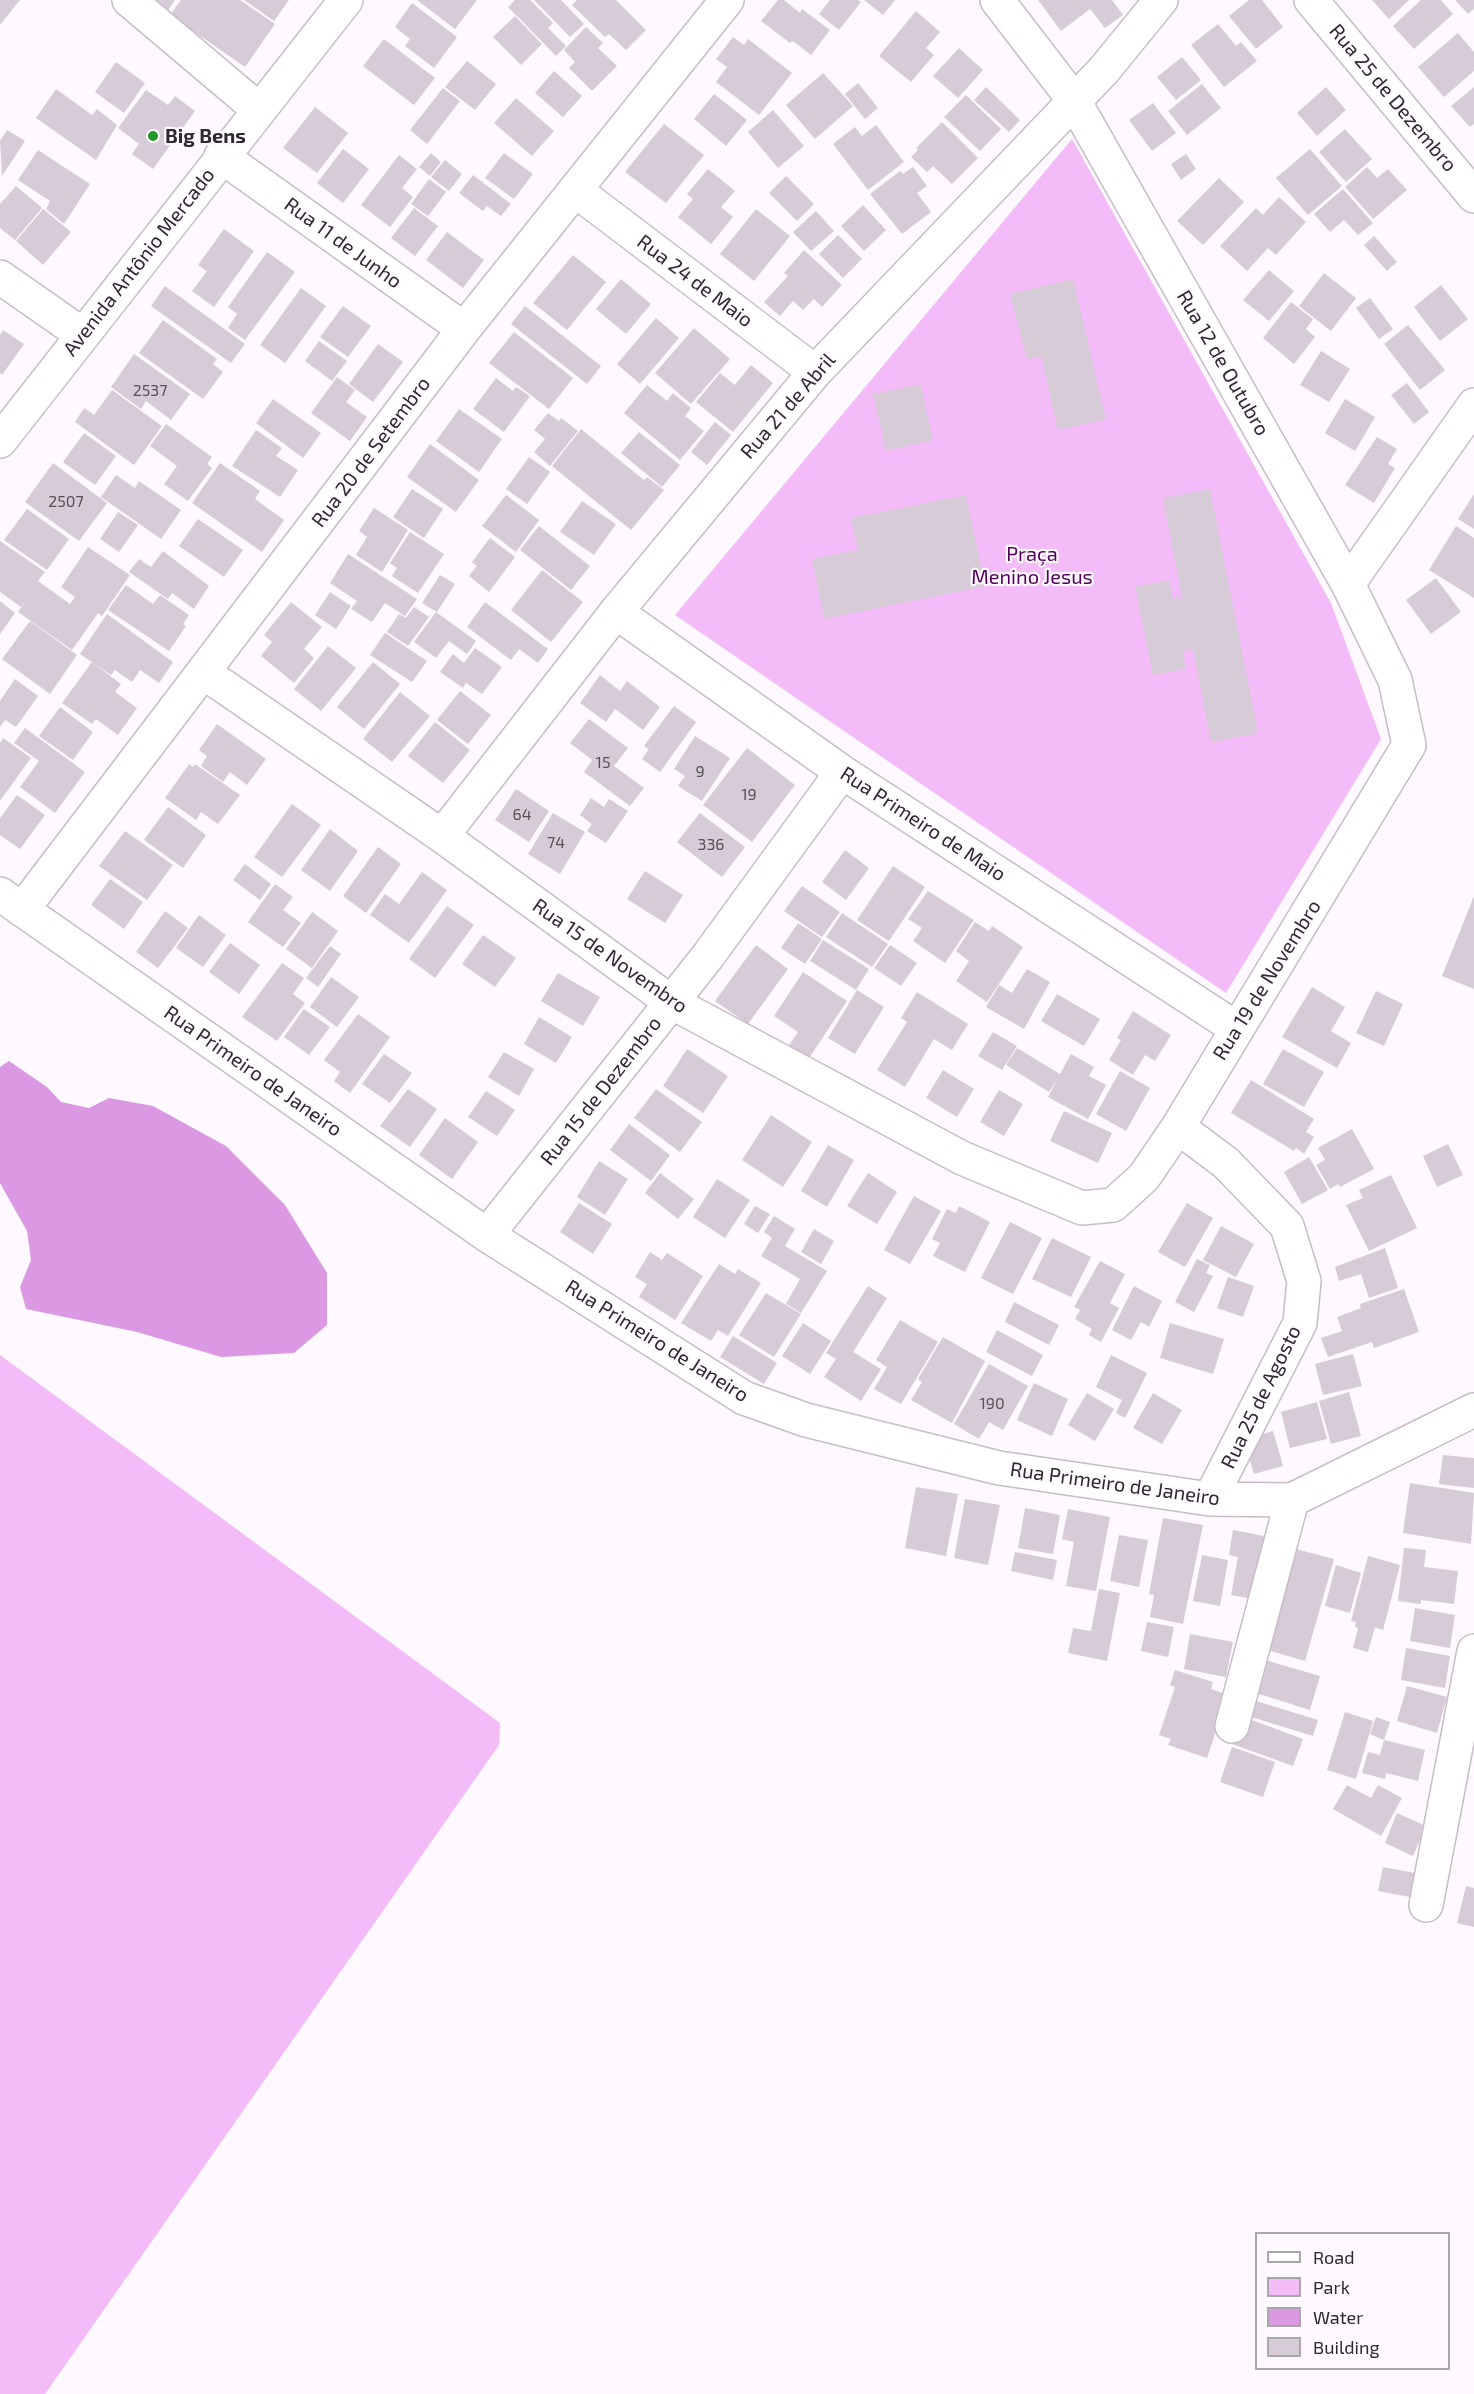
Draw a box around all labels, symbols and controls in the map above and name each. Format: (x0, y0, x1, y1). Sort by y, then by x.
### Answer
street label: Rua 25 de Dezembro (1324, 19, 1462, 177)
place label: Big Bens (165, 124, 246, 148)
marker: Big Bens (146, 129, 160, 143)
street label: Avenida Antônio Mercado (58, 163, 220, 361)
street label: Rua 11 de Junho (280, 192, 406, 294)
street label: Rua 24 de Maio (632, 230, 758, 332)
street label: Rua 12 de Outubro (1172, 286, 1274, 440)
street label: Rua 21 de Abril (736, 348, 840, 464)
street label: Rua 20 de Setembro (307, 372, 435, 532)
house number: 2537 (133, 381, 167, 401)
house number: 2507 (48, 492, 84, 512)
park label: Praça Menino Jesus (971, 542, 1093, 589)
house number: 15 (596, 753, 610, 773)
house number: 9 (695, 762, 705, 782)
street label: Rua Primeiro de Maio (836, 762, 1010, 886)
house number: 19 (741, 785, 757, 805)
house number: 64 (513, 805, 531, 825)
house number: 74 (547, 833, 565, 853)
house number: 336 (698, 835, 724, 855)
street label: Rua 15 de Novembro (528, 894, 692, 1018)
street label: Rua 19 de Novembro (1208, 895, 1326, 1065)
street label: Rua Primeiro de Janeiro (159, 1000, 347, 1142)
street label: Rua 15 de Dezembro (536, 1012, 666, 1170)
street label: Rua Primeiro de Janeiro (561, 1275, 753, 1407)
street label: Rua 25 de Agosto (1216, 1321, 1306, 1473)
house number: 190 (979, 1394, 1005, 1414)
street label: Rua Primeiro de Janeiro (1009, 1457, 1221, 1511)
legend (1255, 2232, 1450, 2370)
text: Road (1313, 2246, 1354, 2268)
text: Park (1313, 2276, 1350, 2298)
text: Water (1313, 2306, 1363, 2328)
text: Building (1313, 2336, 1380, 2358)

